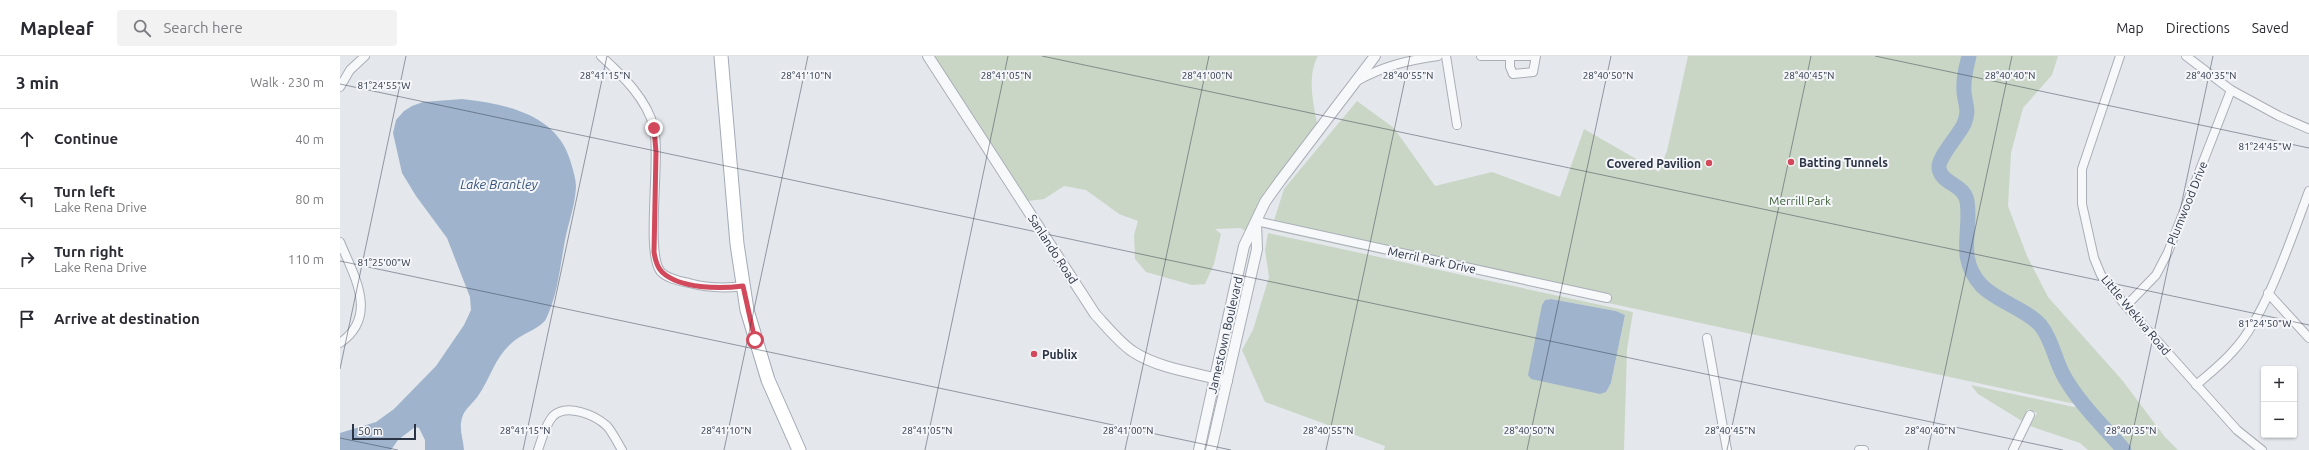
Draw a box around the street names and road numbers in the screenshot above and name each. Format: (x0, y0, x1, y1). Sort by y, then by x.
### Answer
street label: Plumwood Drive (2164, 159, 2210, 247)
street label: Sanlando Road (1026, 212, 1080, 286)
street label: Merril Park Drive (1387, 244, 1477, 276)
street label: Little Wekiva Road (2099, 273, 2173, 357)
street label: Jamestown Boulevard (1205, 275, 1245, 395)

